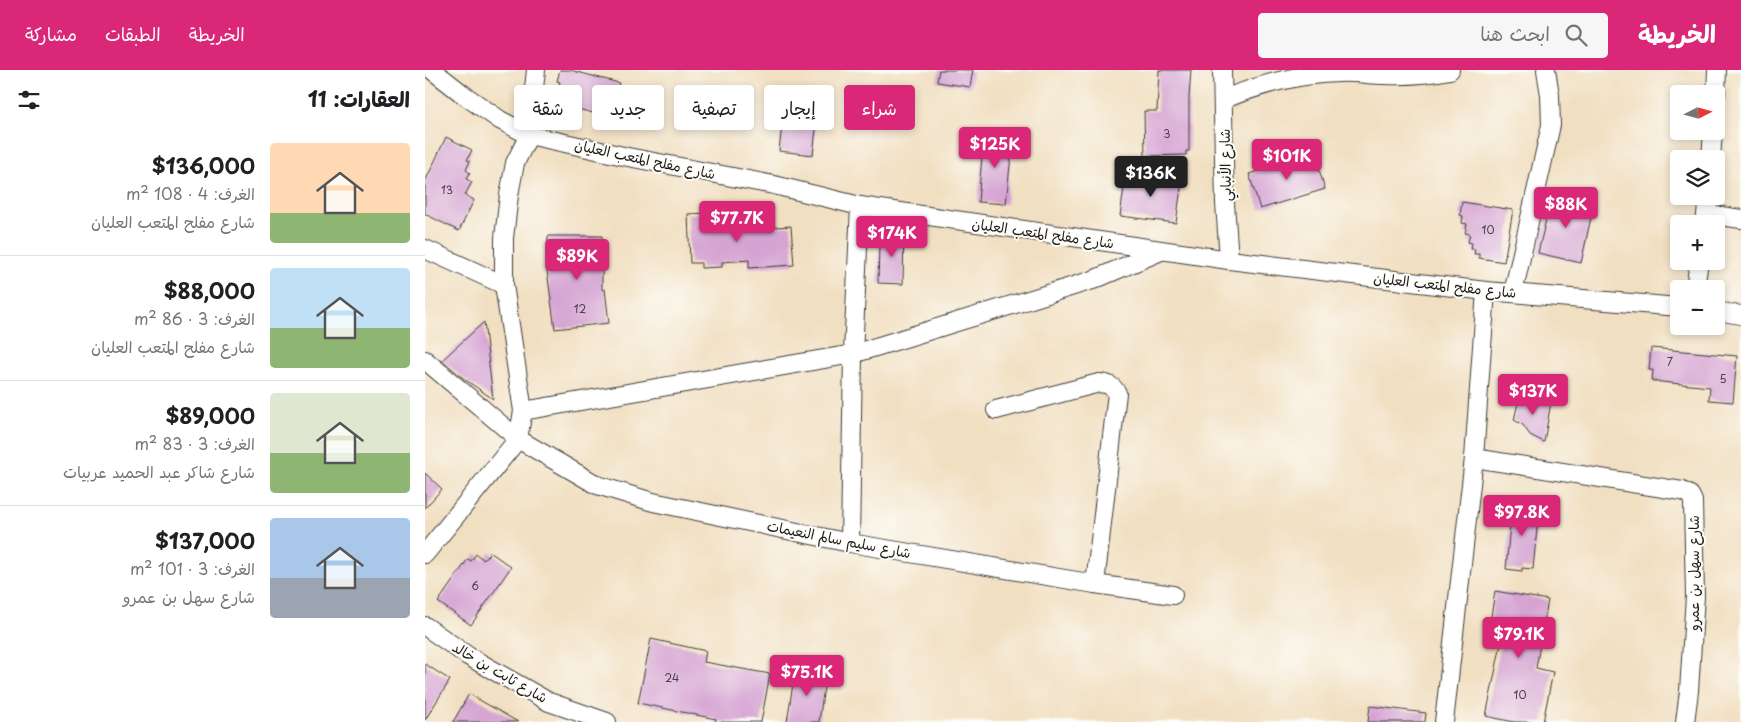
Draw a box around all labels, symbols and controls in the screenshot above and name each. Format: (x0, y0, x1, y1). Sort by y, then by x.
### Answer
search box (1258, 13, 1608, 58)
text: الخريطة (1638, 15, 1716, 51)
text: ابحث هنا (1480, 19, 1550, 47)
text: مشاركة (25, 20, 77, 47)
text: الطبقات (105, 20, 161, 47)
text: الخريطة (189, 20, 245, 47)
icon: search (1562, 21, 1590, 49)
text: العقارات: 11 (308, 82, 410, 114)
chip: شقة (514, 85, 582, 130)
chip: جديد (592, 85, 664, 130)
chip: تصفية (674, 85, 754, 130)
chip: إيجار (764, 85, 834, 130)
chip: شراء (844, 85, 915, 130)
north arrow (1670, 85, 1725, 140)
map controls (1670, 85, 1725, 335)
icon: filters (15, 86, 43, 114)
house number: 3 (1163, 125, 1171, 142)
pin: $125K (960, 126, 1030, 169)
street label: شارع الأنبابي (1214, 128, 1239, 201)
text: $125K (970, 131, 1020, 155)
street label: شارع مفلح المتعب العليان (573, 134, 717, 184)
pin: $101K (1252, 138, 1322, 181)
text: $101K (1263, 143, 1311, 167)
text: $136,000 (152, 149, 255, 181)
button: layers (1670, 150, 1725, 205)
pin: $136K (1116, 156, 1186, 198)
text: $136K (1126, 160, 1176, 184)
icon: home (310, 163, 370, 223)
text: الغرف: 4 · 108 m² (126, 181, 255, 205)
house number: 13 (441, 181, 453, 198)
pin: $88K (1536, 186, 1596, 229)
text: $88K (1545, 191, 1587, 215)
pin: $77.7K (696, 200, 778, 243)
text: $77.7K (710, 205, 764, 229)
text: شارع مفلح المتعب العليان (91, 209, 255, 233)
street label: شارع مفلح المتعب العليان (971, 213, 1115, 253)
button: + (1670, 215, 1725, 270)
pin: $174K (857, 216, 927, 258)
text: $174K (867, 220, 917, 244)
house number: 10 (1482, 221, 1494, 238)
pin: $89K (547, 238, 607, 281)
text: $89K (556, 243, 598, 267)
street label: شارع مفلح المتعب العليان (1373, 267, 1517, 303)
text: $88,000 (164, 274, 255, 306)
button: − (1670, 280, 1725, 335)
icon: home (310, 288, 370, 348)
house number: 12 (574, 300, 587, 317)
text: الغرف: 3 · 86 m² (134, 306, 255, 330)
text: شارع مفلح المتعب العليان (91, 334, 255, 358)
house number: 7 (1667, 353, 1673, 370)
house number: 5 (1719, 370, 1727, 387)
pin: $137K (1498, 374, 1568, 416)
text: $137K (1509, 378, 1557, 402)
text: $89,000 (166, 399, 255, 431)
icon: home (310, 413, 370, 473)
text: الغرف: 3 · 83 m² (135, 431, 255, 455)
text: شارع شاكر عبد الحميد عربيات (63, 459, 255, 483)
pin: $97.8K (1481, 494, 1563, 537)
text: $97.8K (1494, 499, 1550, 523)
street label: شارع سليم سالم النعيمات (765, 515, 913, 564)
street label: شارع سهل بن عمرو (1683, 515, 1704, 632)
text: $137,000 (155, 524, 255, 556)
icon: home (310, 538, 370, 598)
text: الغرف: 3 · 101 m² (130, 556, 255, 580)
house number: 6 (471, 577, 479, 594)
text: شارع سهل بن عمرو (123, 584, 255, 608)
pin: $79.1K (1478, 616, 1560, 659)
text: $79.1K (1494, 621, 1544, 645)
street label: شارع ثابت بن خالد (448, 636, 552, 708)
pin: $75.1K (766, 654, 848, 697)
text: $75.1K (781, 659, 833, 683)
house number: 24 (665, 669, 679, 686)
house number: 10 (1514, 686, 1526, 703)

